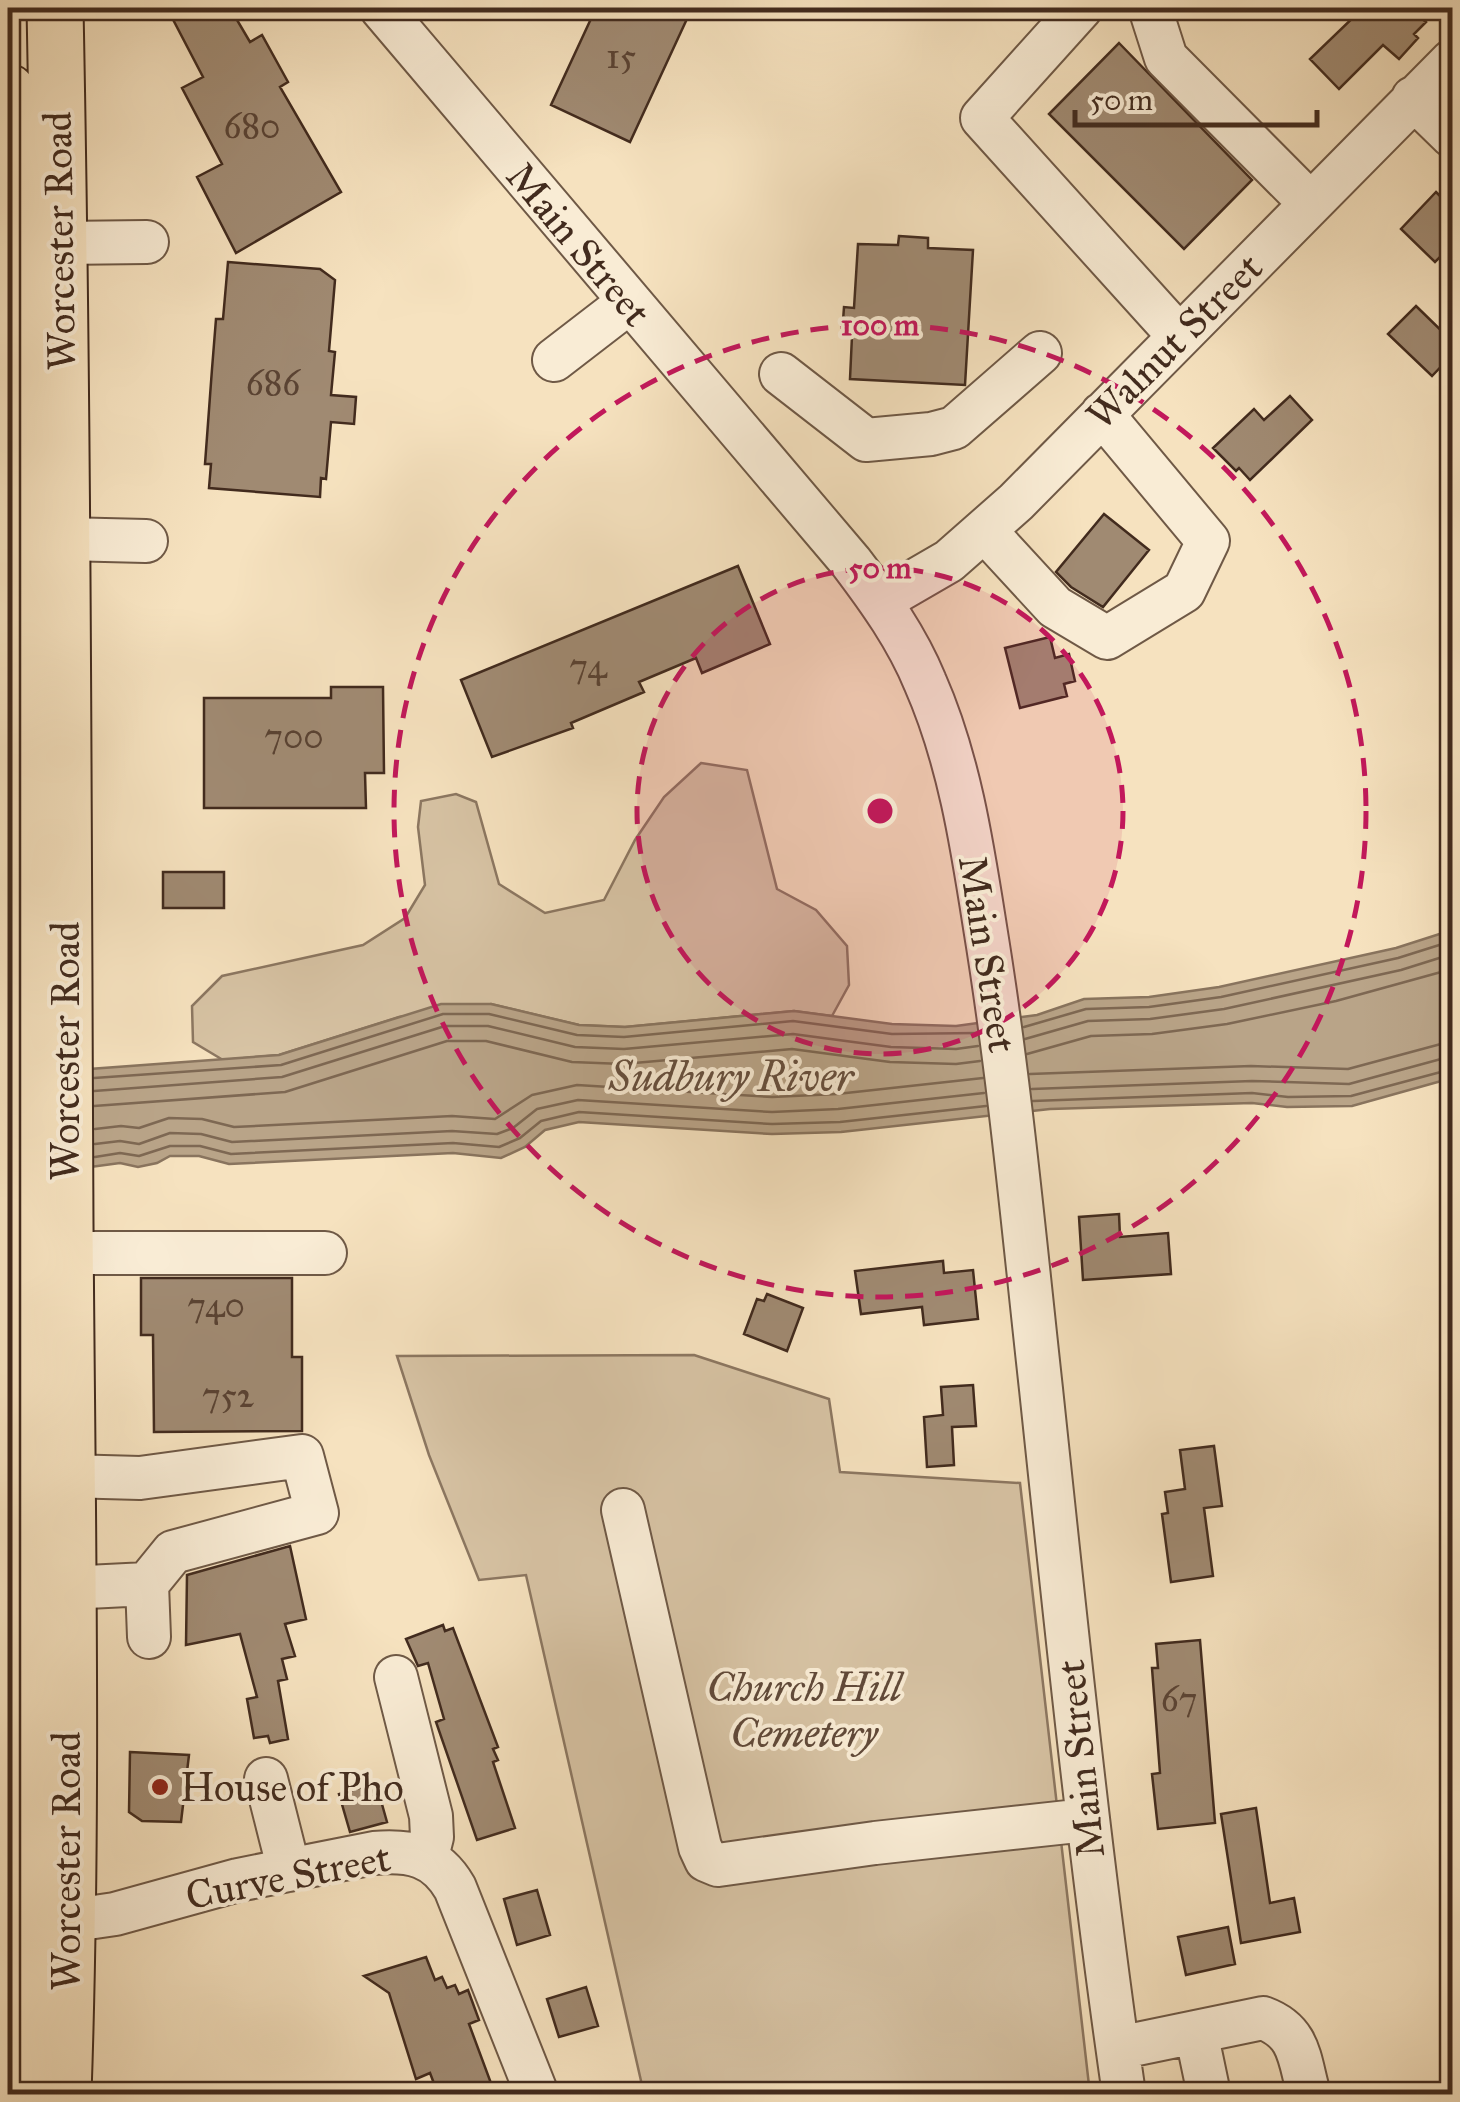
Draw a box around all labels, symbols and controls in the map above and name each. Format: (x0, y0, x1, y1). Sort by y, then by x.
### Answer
house number: 15 (606, 35, 636, 78)
scale bar (1075, 65, 1318, 127)
text: 50 m (1090, 82, 1153, 118)
house number: 680 (224, 105, 280, 148)
street label: Worcester Road (33, 111, 86, 371)
street label: Main Street (496, 152, 661, 336)
street label: Walnut Street (1076, 243, 1273, 440)
text: 100 m (841, 307, 920, 343)
house number: 686 (246, 362, 301, 405)
text: 50 m (848, 550, 912, 586)
house number: 74 (569, 645, 608, 688)
house number: 700 (264, 715, 324, 758)
centre of rings (862, 793, 898, 829)
street label: Main Street (948, 852, 1027, 1056)
street label: Worcester Road (41, 921, 90, 1181)
water label: Sudbury River (608, 1051, 856, 1103)
house number: 740 (187, 1284, 245, 1327)
house number: 752 (202, 1374, 255, 1417)
street label: Main Street (1046, 1658, 1115, 1860)
park label: Church Hill Cemetery (707, 1663, 905, 1758)
house number: 67 (1161, 1678, 1197, 1721)
street label: Worcester Road (42, 1731, 91, 1991)
place label: House of Pho (180, 1763, 404, 1812)
marker: House of Pho (149, 1776, 171, 1798)
street label: Curve Street (182, 1833, 395, 1920)

